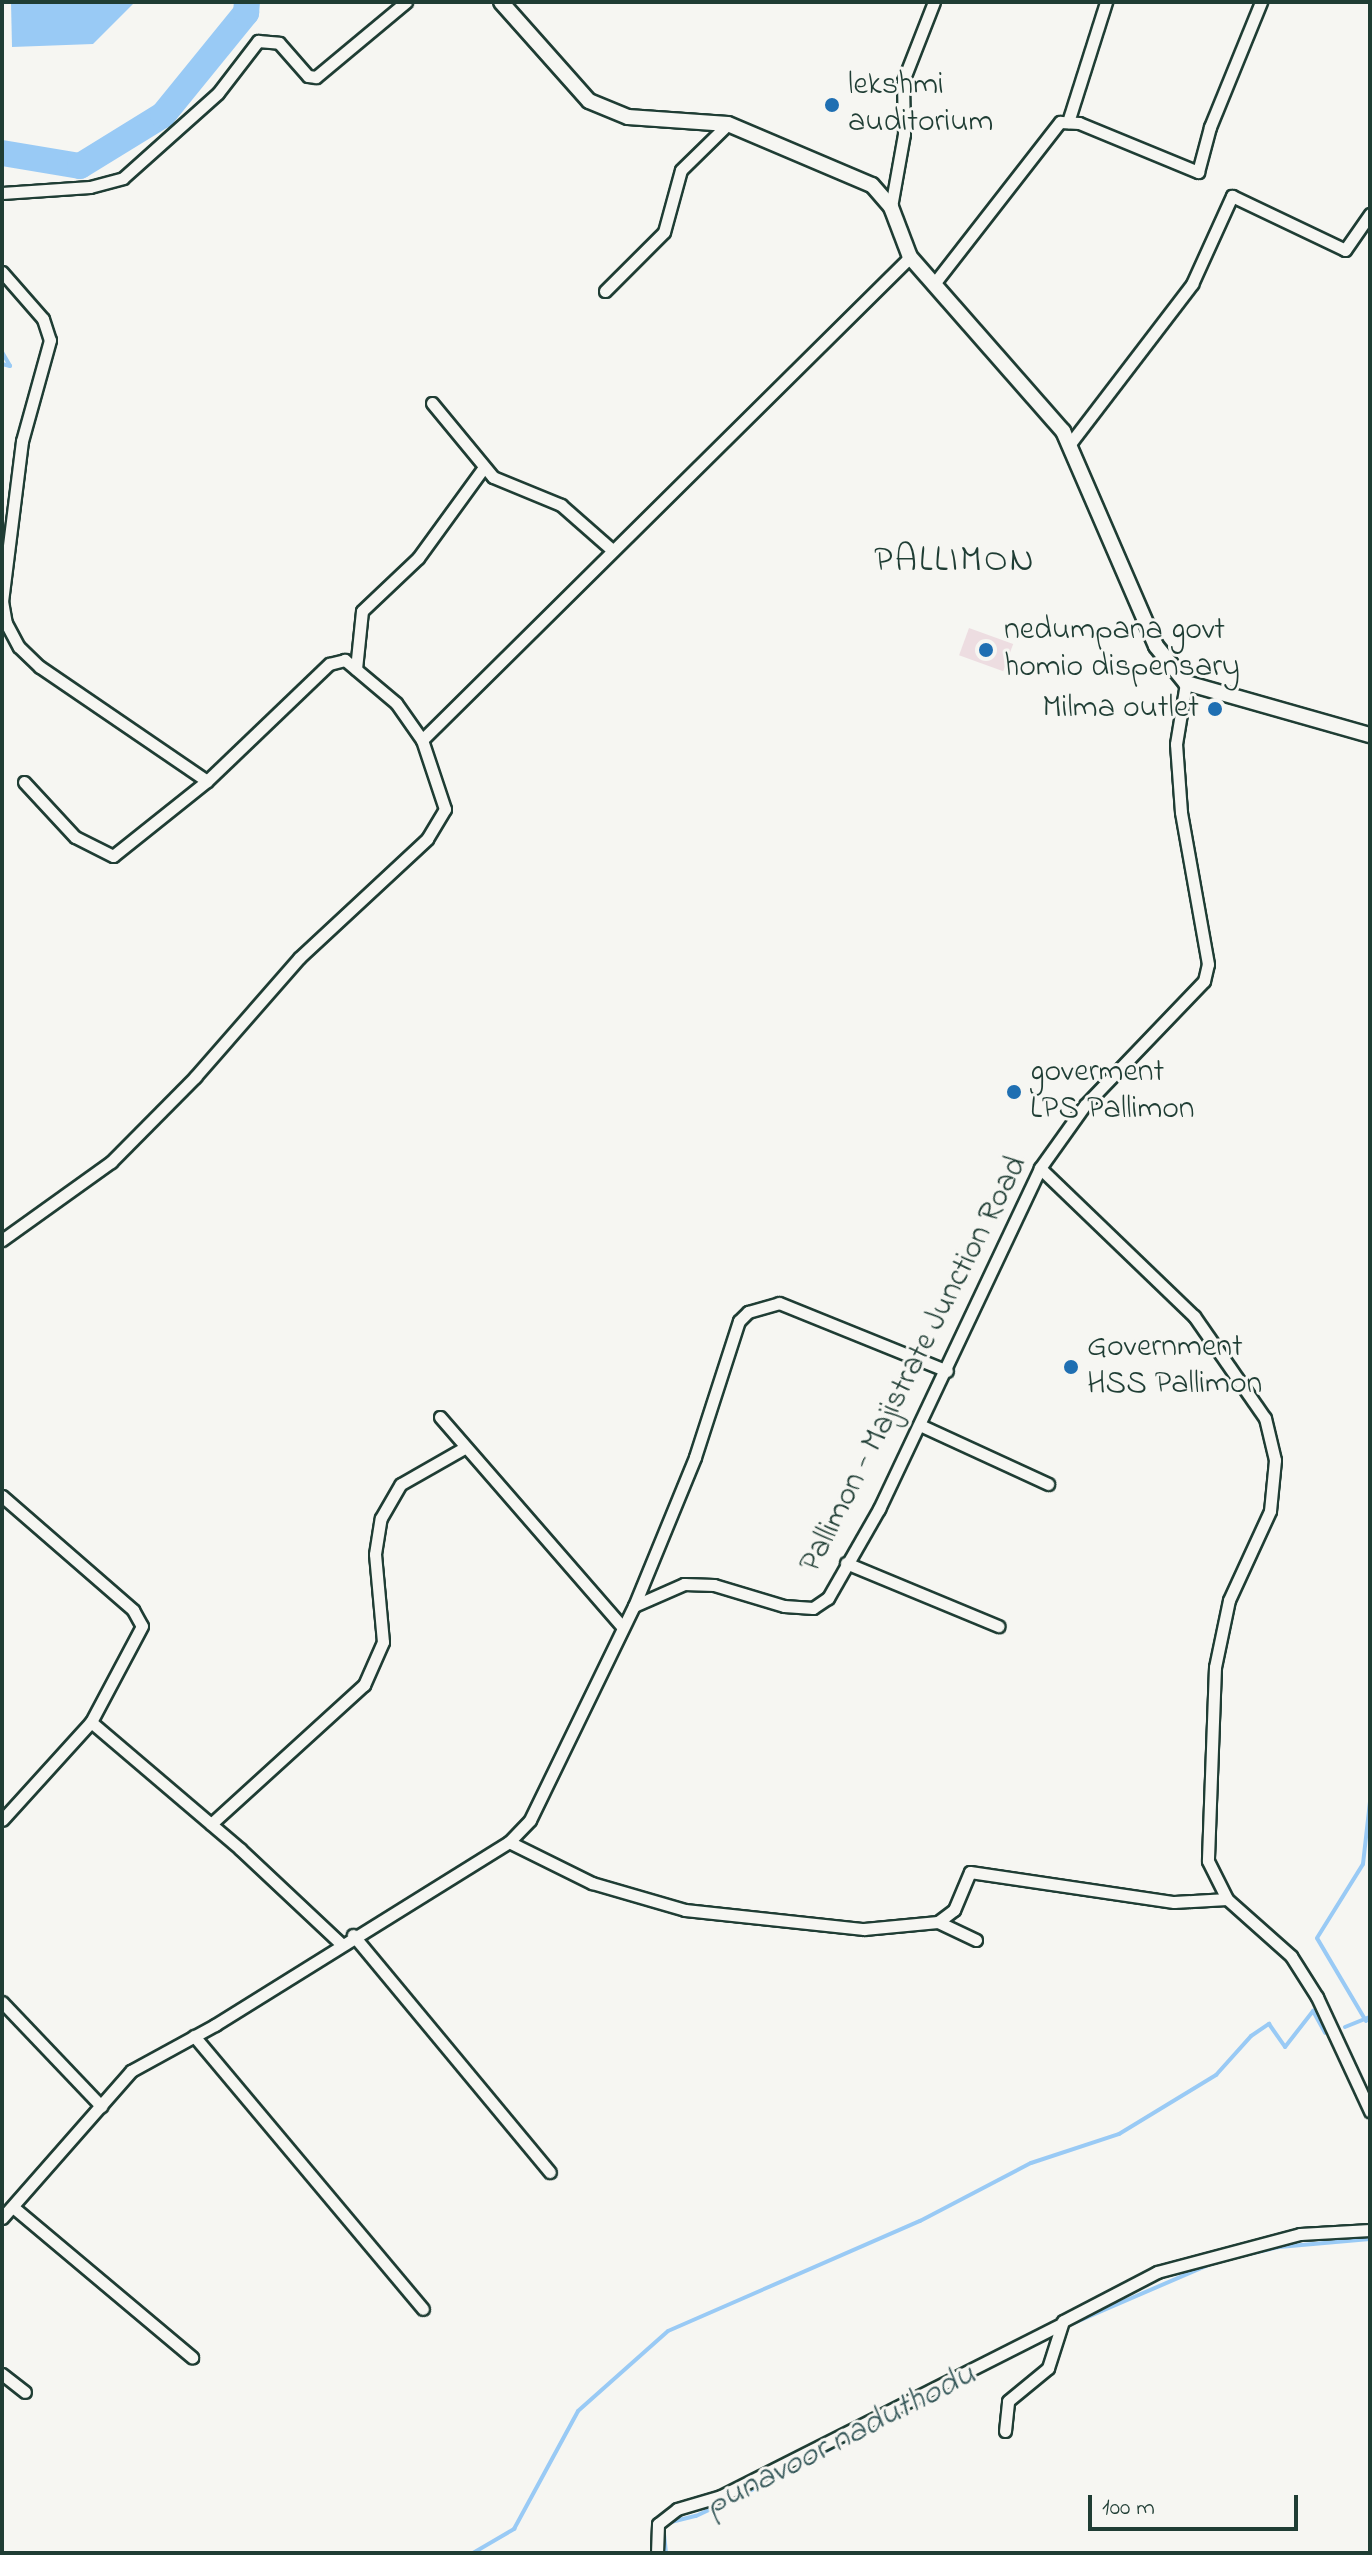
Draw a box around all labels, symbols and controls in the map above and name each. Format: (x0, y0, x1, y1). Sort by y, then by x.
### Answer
place label: lekshmi auditorium (848, 68, 993, 143)
marker: lekshmi auditorium (823, 96, 841, 114)
district label: PALLIMON (874, 540, 1036, 584)
place label: nedumpana govt homio dispensary (1004, 613, 1240, 688)
marker: nedumpana govt homio dispensary (975, 639, 997, 661)
place label: Milma outlet (1042, 690, 1199, 728)
marker: Milma outlet (1206, 700, 1224, 718)
place label: goverment LPS Pallimon (1030, 1055, 1195, 1130)
marker: goverment LPS Pallimon (1005, 1083, 1023, 1101)
street label: Pallimon - Majistrate Junction Road (793, 1150, 1037, 1580)
place label: Government HSS Pallimon (1087, 1330, 1262, 1405)
marker: Government HSS Pallimon (1062, 1358, 1080, 1376)
water label: punavoor naduthodu (699, 2355, 983, 2527)
scale bar (1092, 2479, 1302, 2529)
text: 100 m (1102, 2491, 1155, 2526)

